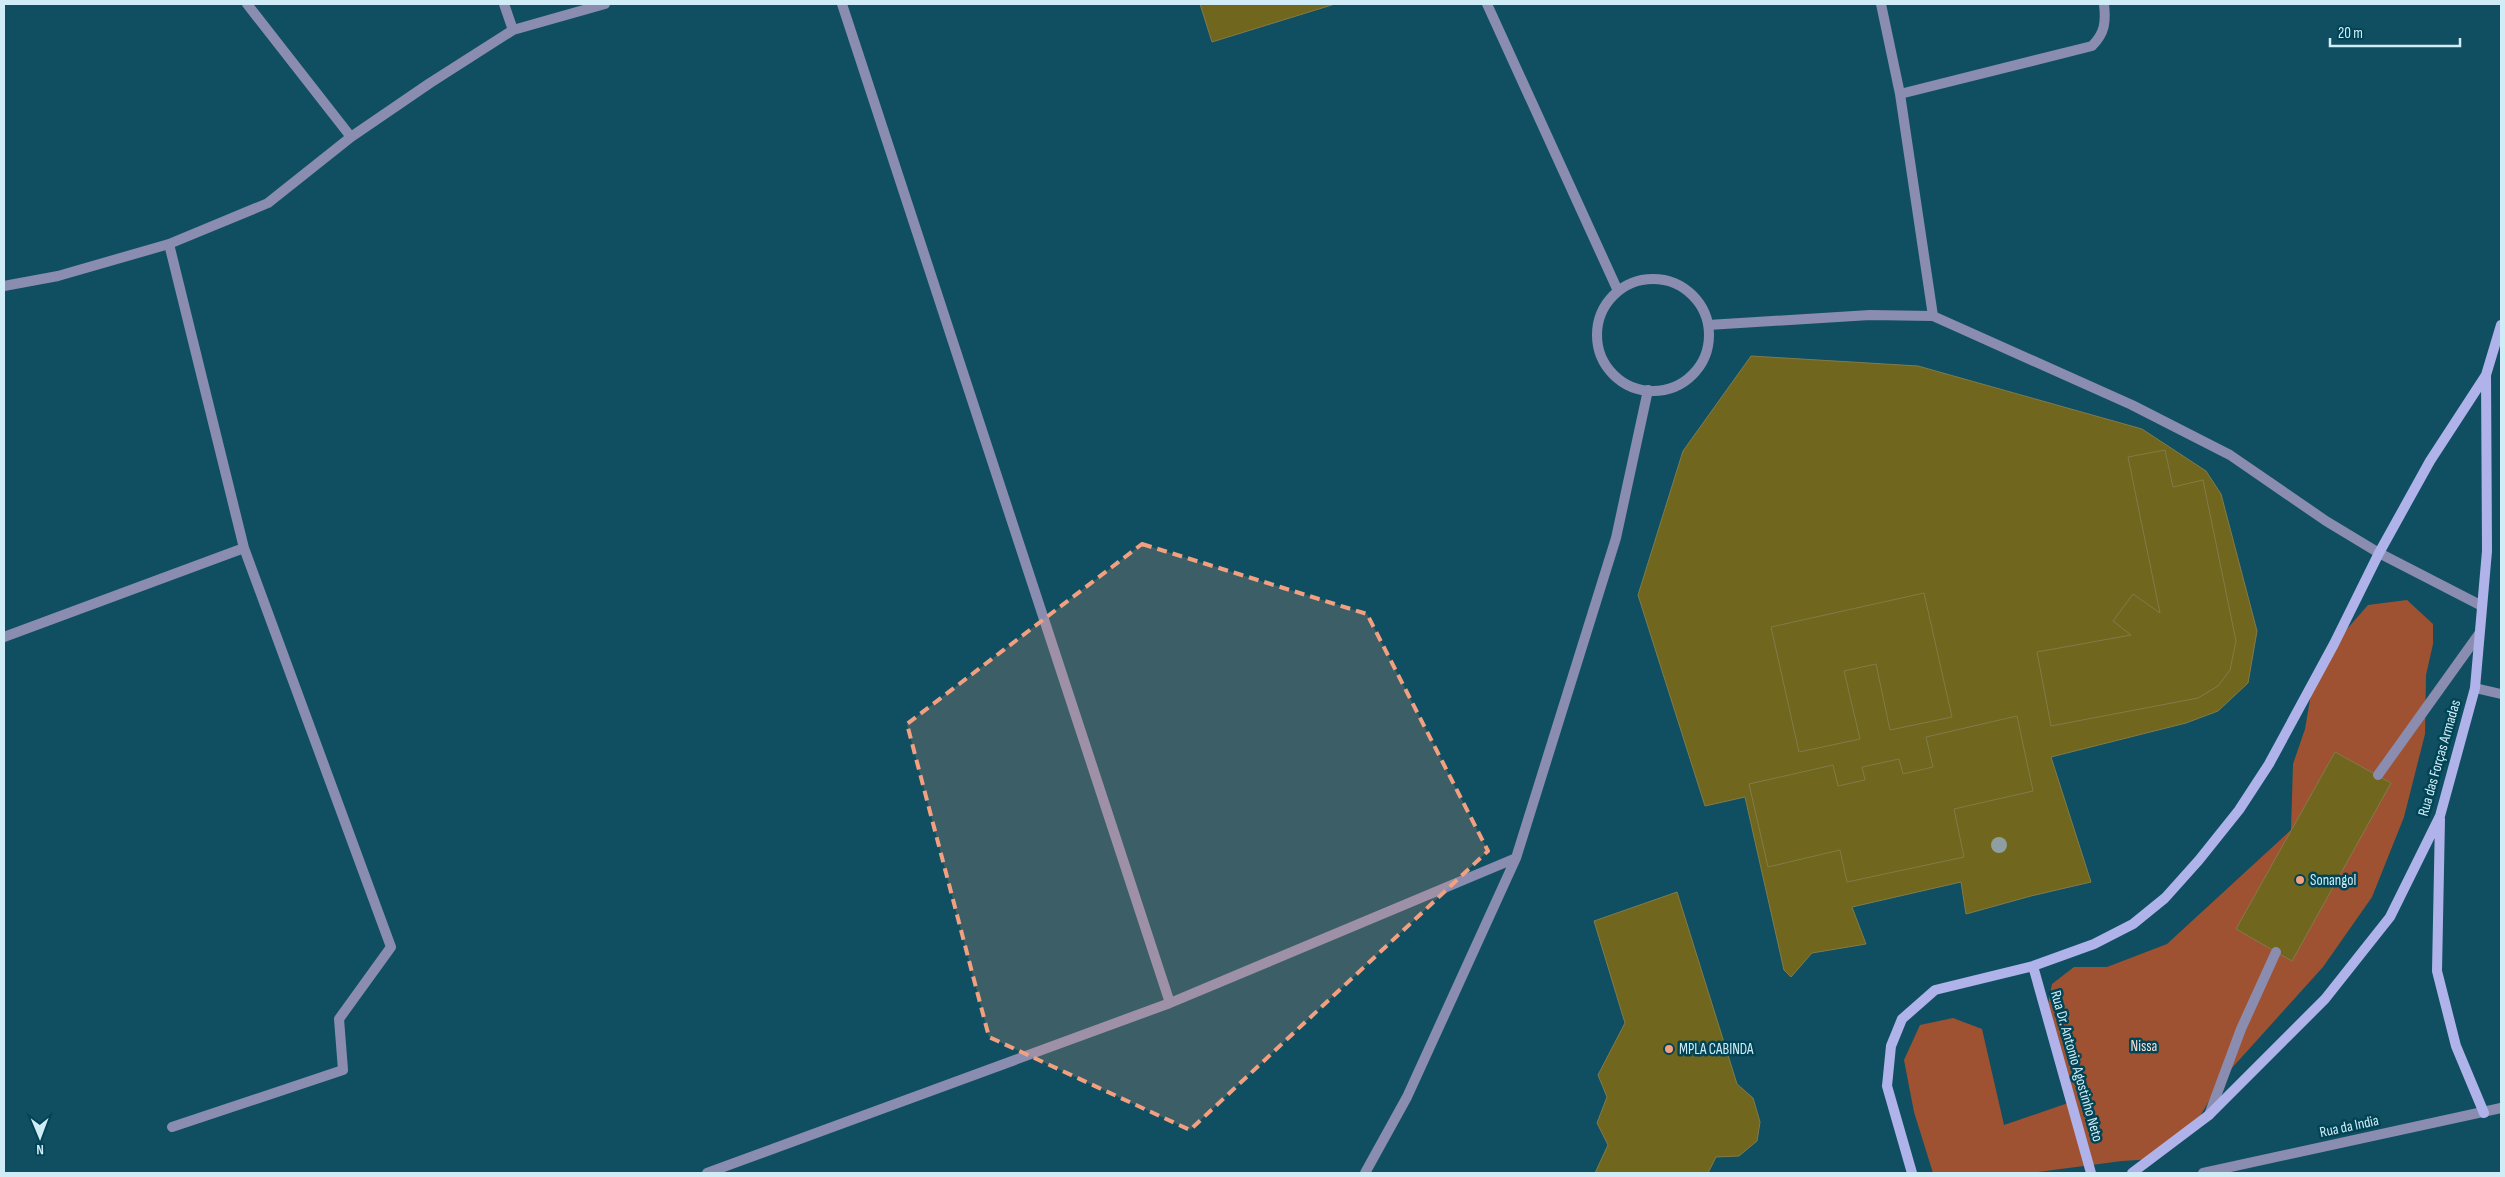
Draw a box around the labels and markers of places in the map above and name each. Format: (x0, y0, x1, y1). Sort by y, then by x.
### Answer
place label: Sonangol (2310, 871, 2356, 890)
marker: Sonangol (2294, 874, 2306, 886)
place label: MPLA CABINDA (1679, 1040, 1754, 1059)
marker: MPLA CABINDA (1663, 1043, 1675, 1055)

